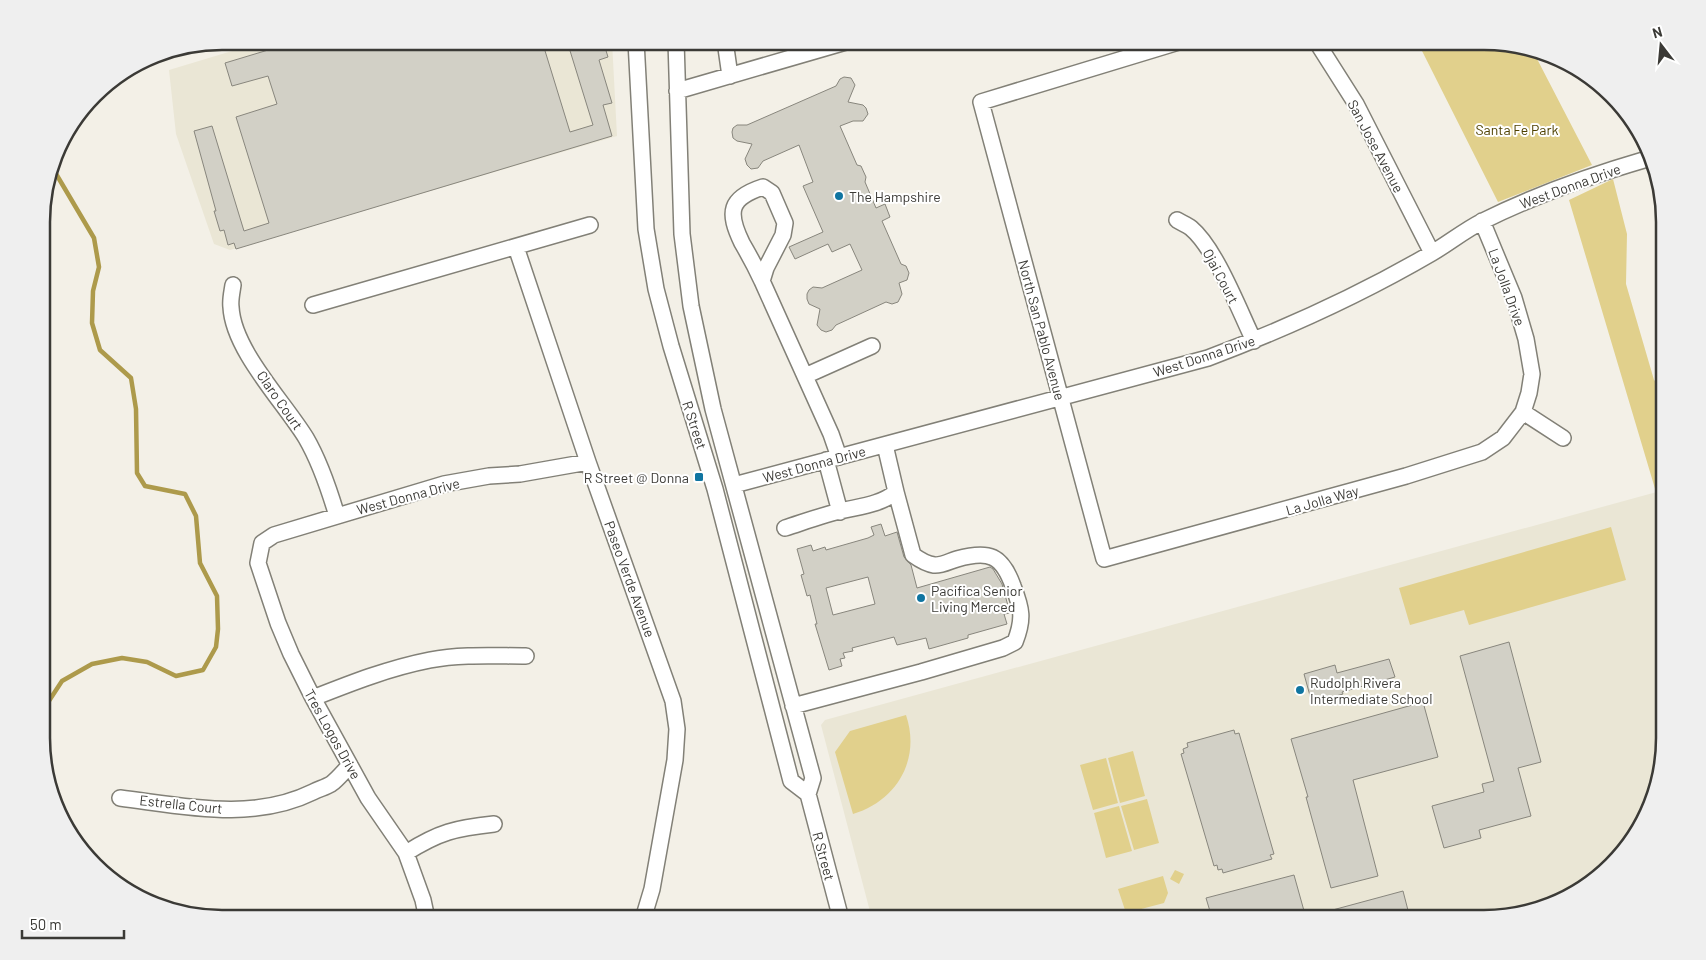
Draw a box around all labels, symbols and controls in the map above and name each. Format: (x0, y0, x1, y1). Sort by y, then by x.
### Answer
north arrow (1636, 20, 1686, 70)
text: N (1650, 23, 1664, 41)
street label: San Jose Avenue (1344, 97, 1408, 195)
park label: Santa Fe Park (1475, 121, 1559, 138)
street label: West Donna Drive (1517, 160, 1623, 212)
place label: The Hampshire (849, 188, 941, 205)
marker: The Hampshire (833, 190, 845, 202)
street label: Ojai Court (1199, 246, 1243, 306)
street label: La Jolla Drive (1485, 246, 1529, 328)
street label: North San Pablo Avenue (1015, 258, 1069, 402)
street label: West Donna Drive (1151, 332, 1257, 380)
street label: Claro Court (253, 367, 307, 433)
street label: R Street (679, 399, 711, 451)
street label: West Donna Drive (761, 442, 867, 486)
place label: R Street @ Donna (584, 469, 689, 486)
marker: R Street @ Donna (693, 471, 705, 483)
street label: West Donna Drive (355, 474, 461, 518)
street label: La Jolla Way (1284, 481, 1361, 519)
street label: Paseo Verde Avenue (601, 519, 659, 639)
place label: Pacifica Senior Living Merced (931, 582, 1023, 615)
marker: Pacifica Senior Living Merced (915, 592, 927, 604)
place label: Rudolph Rivera Intermediate School (1310, 674, 1432, 707)
marker: Rudolph Rivera Intermediate School (1294, 684, 1306, 696)
street label: Tres Logos Drive (301, 686, 365, 782)
street label: Estrella Court (139, 791, 223, 817)
street label: R Street (809, 830, 839, 882)
scale bar (22, 908, 125, 940)
text: 50 m (30, 915, 62, 933)

